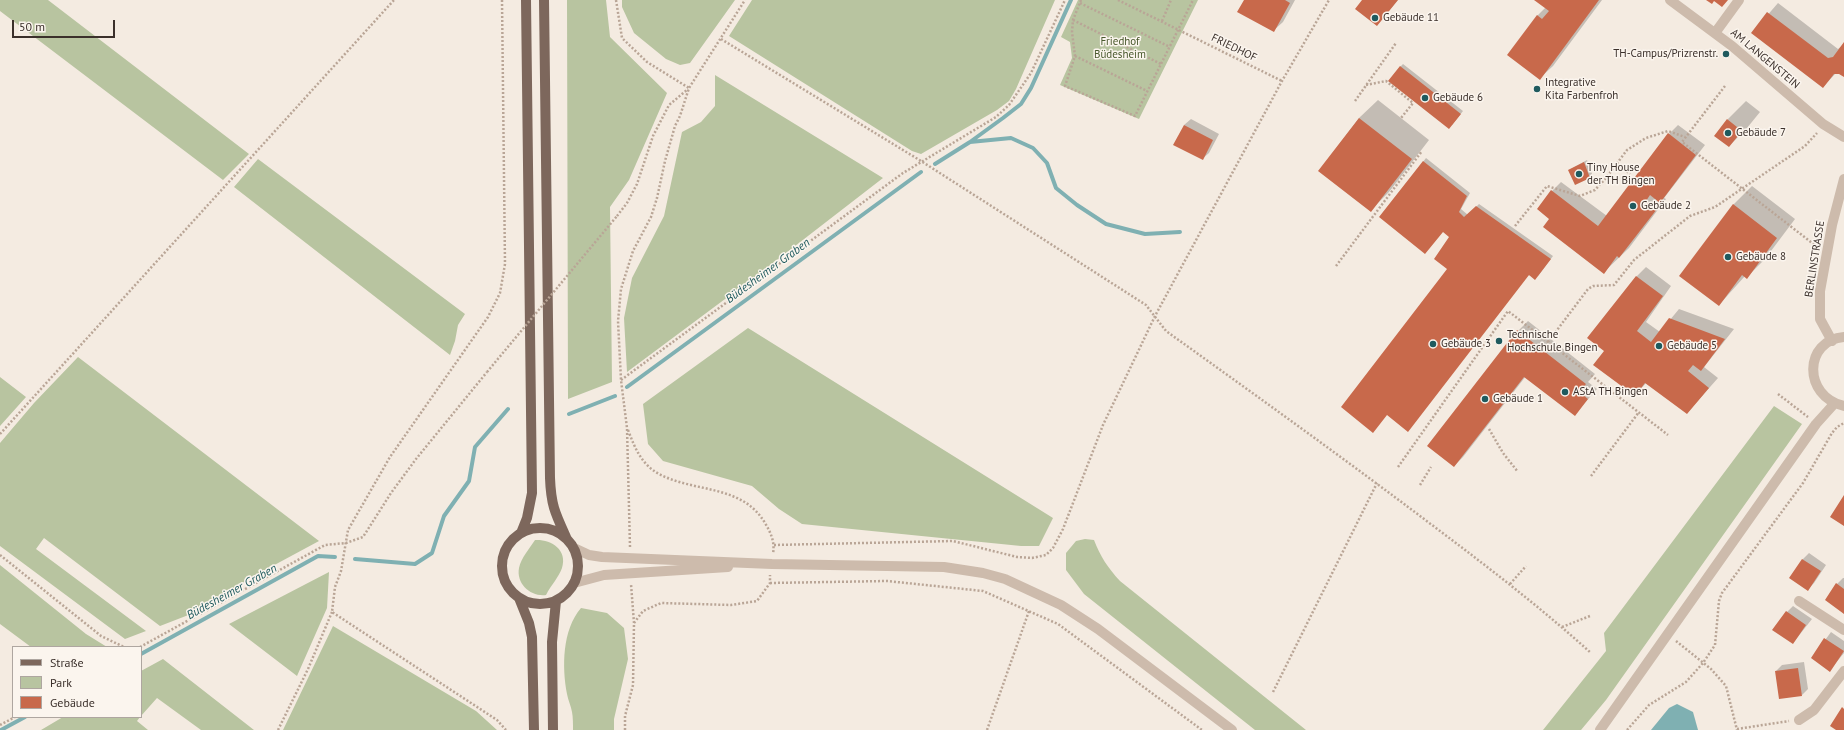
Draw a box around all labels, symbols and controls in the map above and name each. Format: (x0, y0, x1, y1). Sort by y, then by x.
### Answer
place label: Gebäude 11 (1383, 11, 1439, 25)
scale bar (14, 12, 117, 38)
marker: Gebäude 11 (1370, 13, 1380, 23)
text: 50 m (19, 19, 45, 34)
street label: AM LANGENSTEIN (1728, 26, 1802, 92)
street label: FRIEDHOF (1209, 31, 1259, 65)
park label: Friedhof Büdesheim (1094, 35, 1146, 61)
place label: TH-Campus/Prizrenstr. (1613, 47, 1718, 61)
marker: TH-Campus/Prizrenstr. (1721, 49, 1731, 59)
place label: Integrative Kita Farbenfroh (1545, 76, 1618, 102)
marker: Integrative Kita Farbenfroh (1532, 84, 1542, 94)
place label: Gebäude 6 (1433, 91, 1483, 105)
marker: Gebäude 6 (1420, 93, 1430, 103)
place label: Gebäude 7 (1736, 126, 1786, 140)
marker: Gebäude 7 (1723, 128, 1733, 138)
place label: Tiny House der TH Bingen (1587, 161, 1655, 187)
marker: Tiny House der TH Bingen (1574, 169, 1584, 179)
place label: Gebäude 2 (1641, 199, 1691, 213)
marker: Gebäude 2 (1628, 201, 1638, 211)
street label: BERLINSTRASSE (1802, 220, 1828, 298)
water label: Büdesheimer Graben (723, 236, 813, 306)
place label: Gebäude 8 (1736, 250, 1786, 264)
marker: Gebäude 8 (1723, 252, 1733, 262)
place label: Technische Hochschule Bingen (1507, 328, 1597, 354)
marker: Technische Hochschule Bingen (1494, 336, 1504, 346)
place label: Gebäude 3 (1441, 337, 1491, 351)
marker: Gebäude 3 (1428, 339, 1438, 349)
place label: Gebäude 5 (1667, 339, 1717, 353)
marker: Gebäude 5 (1654, 341, 1664, 351)
place label: AStA TH Bingen (1573, 385, 1648, 399)
marker: AStA TH Bingen (1560, 387, 1570, 397)
place label: Gebäude 1 (1493, 392, 1543, 406)
marker: Gebäude 1 (1480, 394, 1490, 404)
water label: Büdesheimer Graben (184, 561, 280, 623)
legend (12, 646, 142, 718)
text: Straße (50, 655, 84, 670)
text: Park (50, 675, 72, 690)
text: Gebäude (50, 695, 95, 710)

